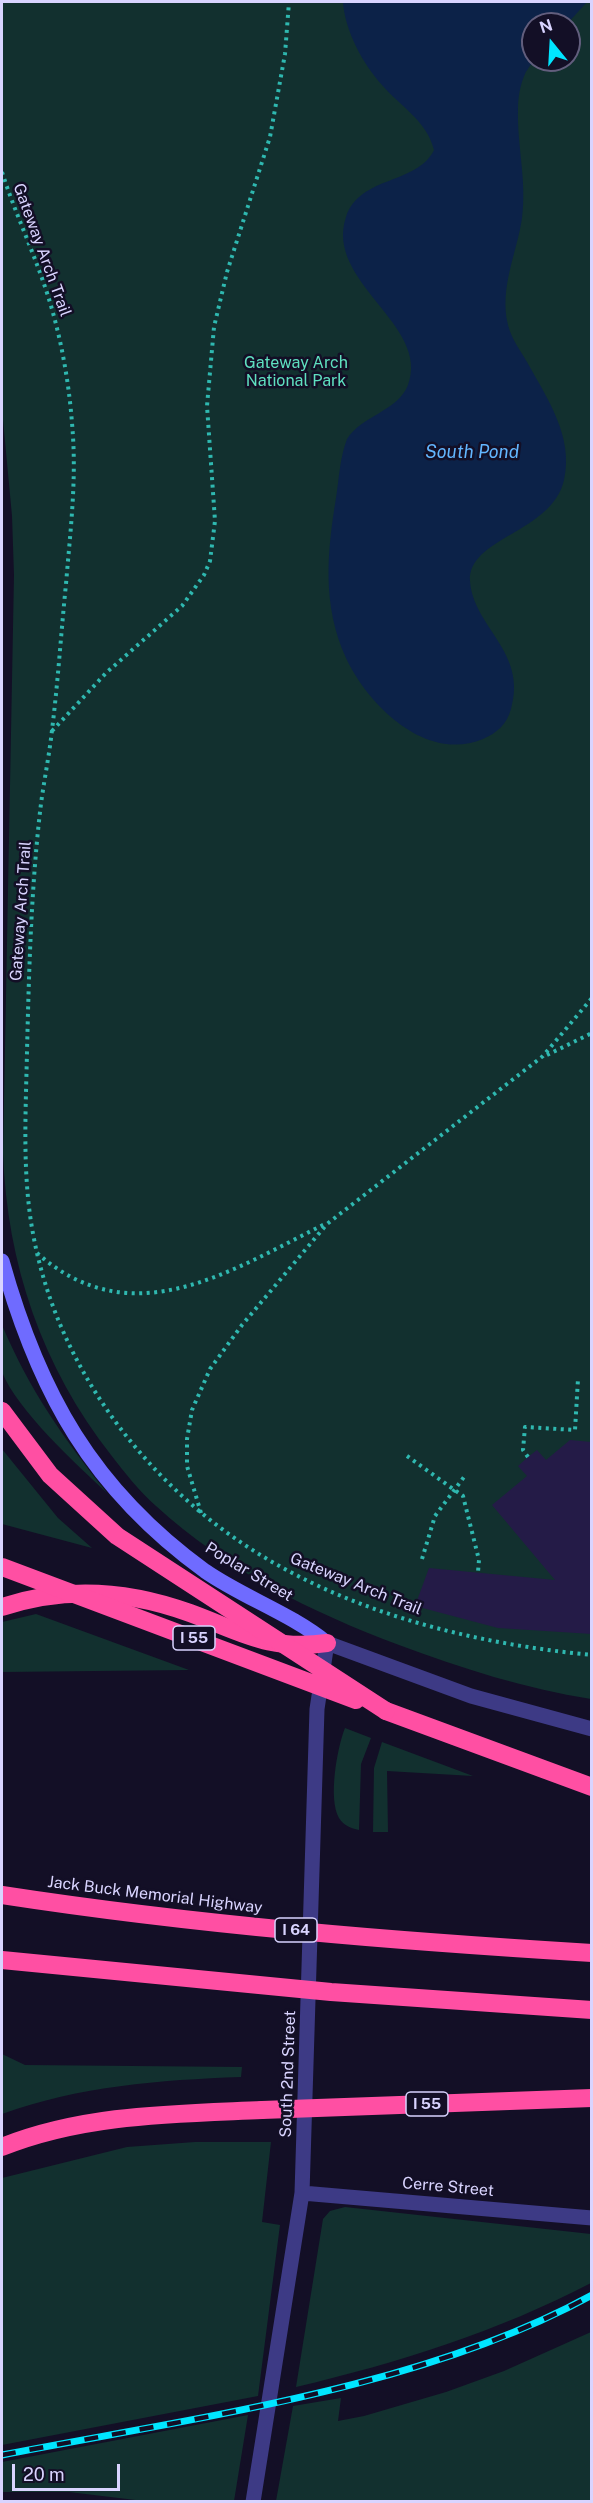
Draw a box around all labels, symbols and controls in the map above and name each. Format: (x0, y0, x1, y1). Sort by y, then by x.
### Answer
north arrow (521, 12, 581, 72)
text: N (537, 15, 555, 37)
street label: Gateway Arch Trail (9, 181, 75, 319)
park label: Gateway Arch National Park (244, 353, 348, 391)
water label: South Pond (425, 441, 519, 463)
street label: Gateway Arch Trail (7, 840, 35, 982)
street label: Poplar Street (202, 1538, 296, 1606)
street label: Gateway Arch Trail (287, 1549, 425, 1619)
road number: I 55 (173, 1626, 215, 1650)
street label: Jack Buck Memorial Highway (46, 1872, 264, 1918)
road number: I 64 (275, 1918, 317, 1942)
street label: South 2nd Street (276, 2010, 300, 2138)
road number: I 55 (406, 2092, 448, 2116)
street label: Cerre Street (401, 2173, 495, 2201)
scale bar (15, 2452, 123, 2490)
text: 20 m (23, 2464, 65, 2485)

